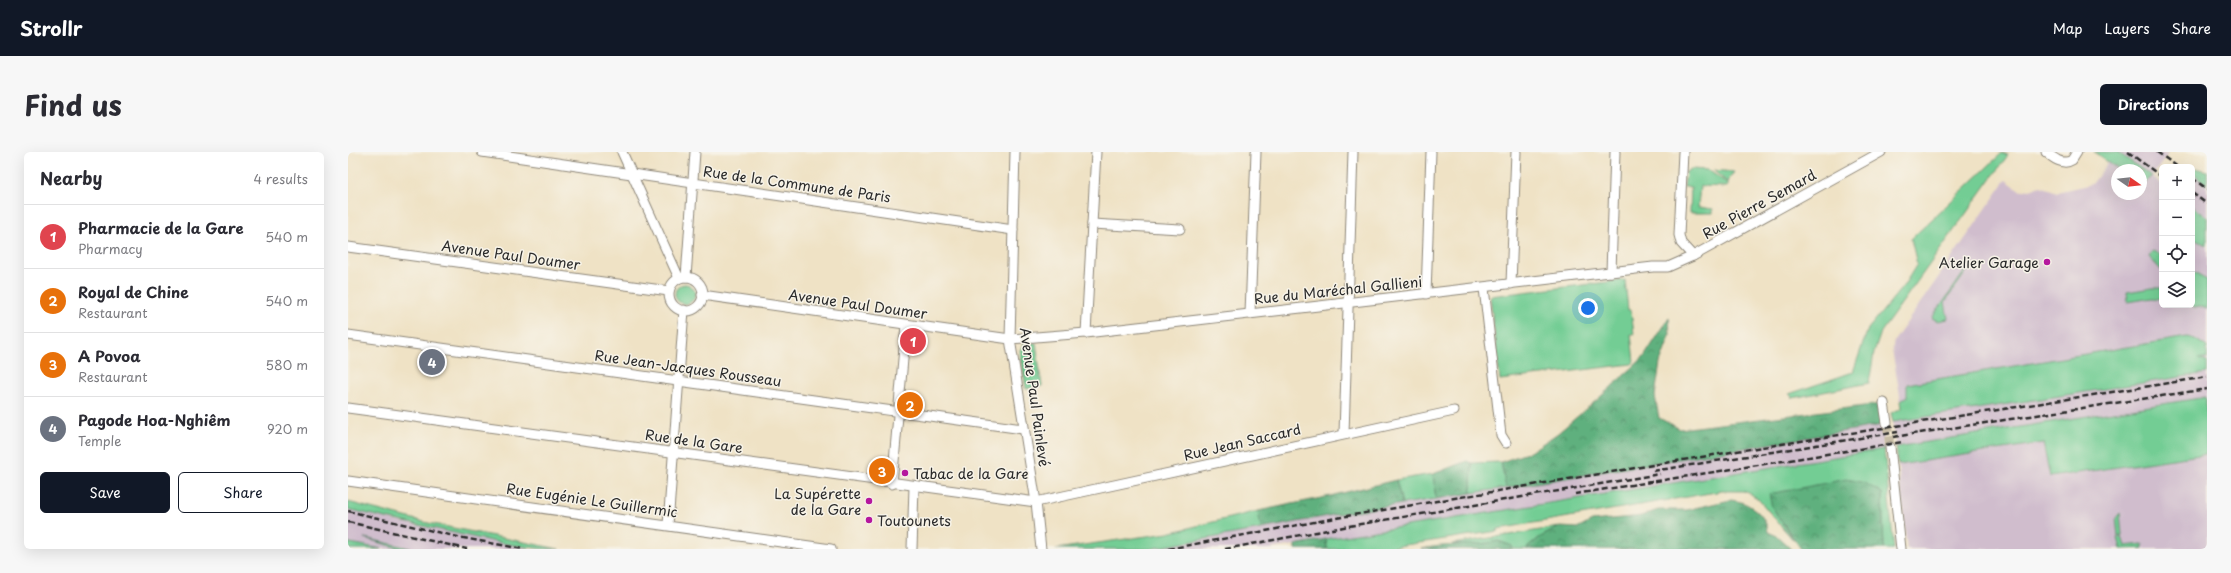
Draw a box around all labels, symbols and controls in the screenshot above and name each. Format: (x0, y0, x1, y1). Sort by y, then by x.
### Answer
text: Strollr (20, 14, 83, 42)
text: Map (2053, 18, 2083, 39)
text: Layers (2105, 18, 2150, 39)
text: Share (2172, 18, 2211, 39)
text: Find us (24, 83, 122, 126)
button: Directions (2100, 84, 2207, 125)
street label: Rue de la Commune de Paris (702, 160, 892, 208)
street label: Rue Pierre Semard (1698, 164, 1820, 244)
north arrow (2111, 164, 2147, 200)
map controls (2159, 164, 2195, 308)
button: + (2159, 164, 2195, 200)
text: Nearby (40, 165, 102, 191)
text: 4 results (254, 169, 308, 188)
button: − (2159, 200, 2195, 236)
text: Pharmacie de la Gare (78, 216, 244, 239)
text: 1 (50, 227, 56, 246)
text: 540 m (265, 227, 308, 246)
street label: Avenue Paul Doumer (440, 235, 582, 275)
button: locate (2159, 236, 2195, 272)
text: Pharmacy (78, 239, 143, 258)
place label: Atelier Garage (1939, 252, 2039, 273)
marker: Atelier Garage (2042, 257, 2052, 267)
street label: Rue du Maréchal Gallieni (1253, 271, 1423, 309)
button: layers (2159, 272, 2195, 308)
text: Royal de Chine (78, 280, 189, 303)
street label: Avenue Paul Doumer (787, 284, 929, 324)
text: 2 (48, 291, 58, 310)
text: 540 m (265, 291, 308, 310)
your location (1578, 298, 1598, 318)
text: Restaurant (78, 303, 148, 322)
pin: 1 (900, 326, 926, 356)
street label: Avenue Paul Painlevé (1015, 326, 1055, 468)
text: A Povoa (78, 344, 141, 367)
street label: Rue Jean-Jacques Rousseau (593, 344, 783, 392)
pin: 4 (419, 347, 445, 377)
text: 3 (49, 355, 57, 374)
text: 580 m (266, 355, 308, 374)
text: Restaurant (78, 367, 148, 386)
pin: 2 (897, 390, 923, 420)
text: Pagode Hoa-Nghiêm (78, 408, 231, 431)
street label: Rue Jean Saccard (1181, 418, 1303, 466)
text: 4 (49, 419, 57, 438)
text: 920 m (267, 419, 308, 438)
street label: Rue de la Gare (644, 424, 744, 458)
text: Temple (78, 431, 121, 450)
pin: 3 (869, 456, 895, 486)
place label: Tabac de la Gare (913, 463, 1028, 484)
marker: Tabac de la Gare (900, 468, 910, 478)
button: Save (40, 472, 170, 513)
button: Share (178, 472, 308, 513)
street label: Rue Eugénie Le Guillermic (505, 478, 679, 522)
place label: La Supérette de la Gare (774, 483, 861, 520)
marker: La Supérette de la Gare (864, 496, 874, 506)
place label: Toutounets (877, 510, 951, 531)
marker: Toutounets (864, 515, 874, 525)

